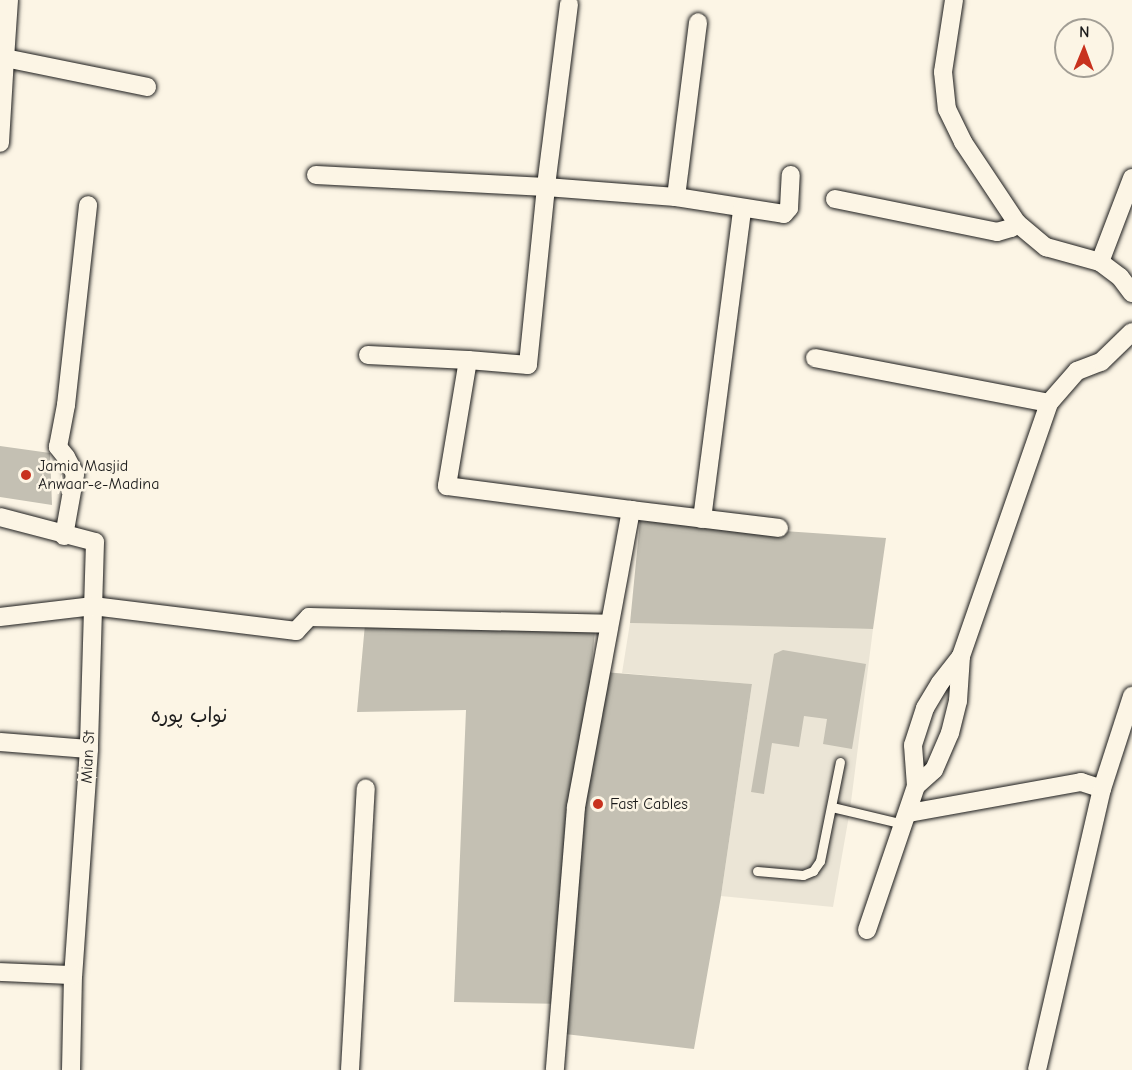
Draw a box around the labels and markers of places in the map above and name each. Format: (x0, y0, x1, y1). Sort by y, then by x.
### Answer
place label: Jamia Masjid Anwaar-e-Madina (38, 456, 159, 494)
marker: Jamia Masjid Anwaar-e-Madina (19, 468, 33, 482)
place label: Fast Cables (610, 794, 688, 814)
marker: Fast Cables (591, 797, 605, 811)

